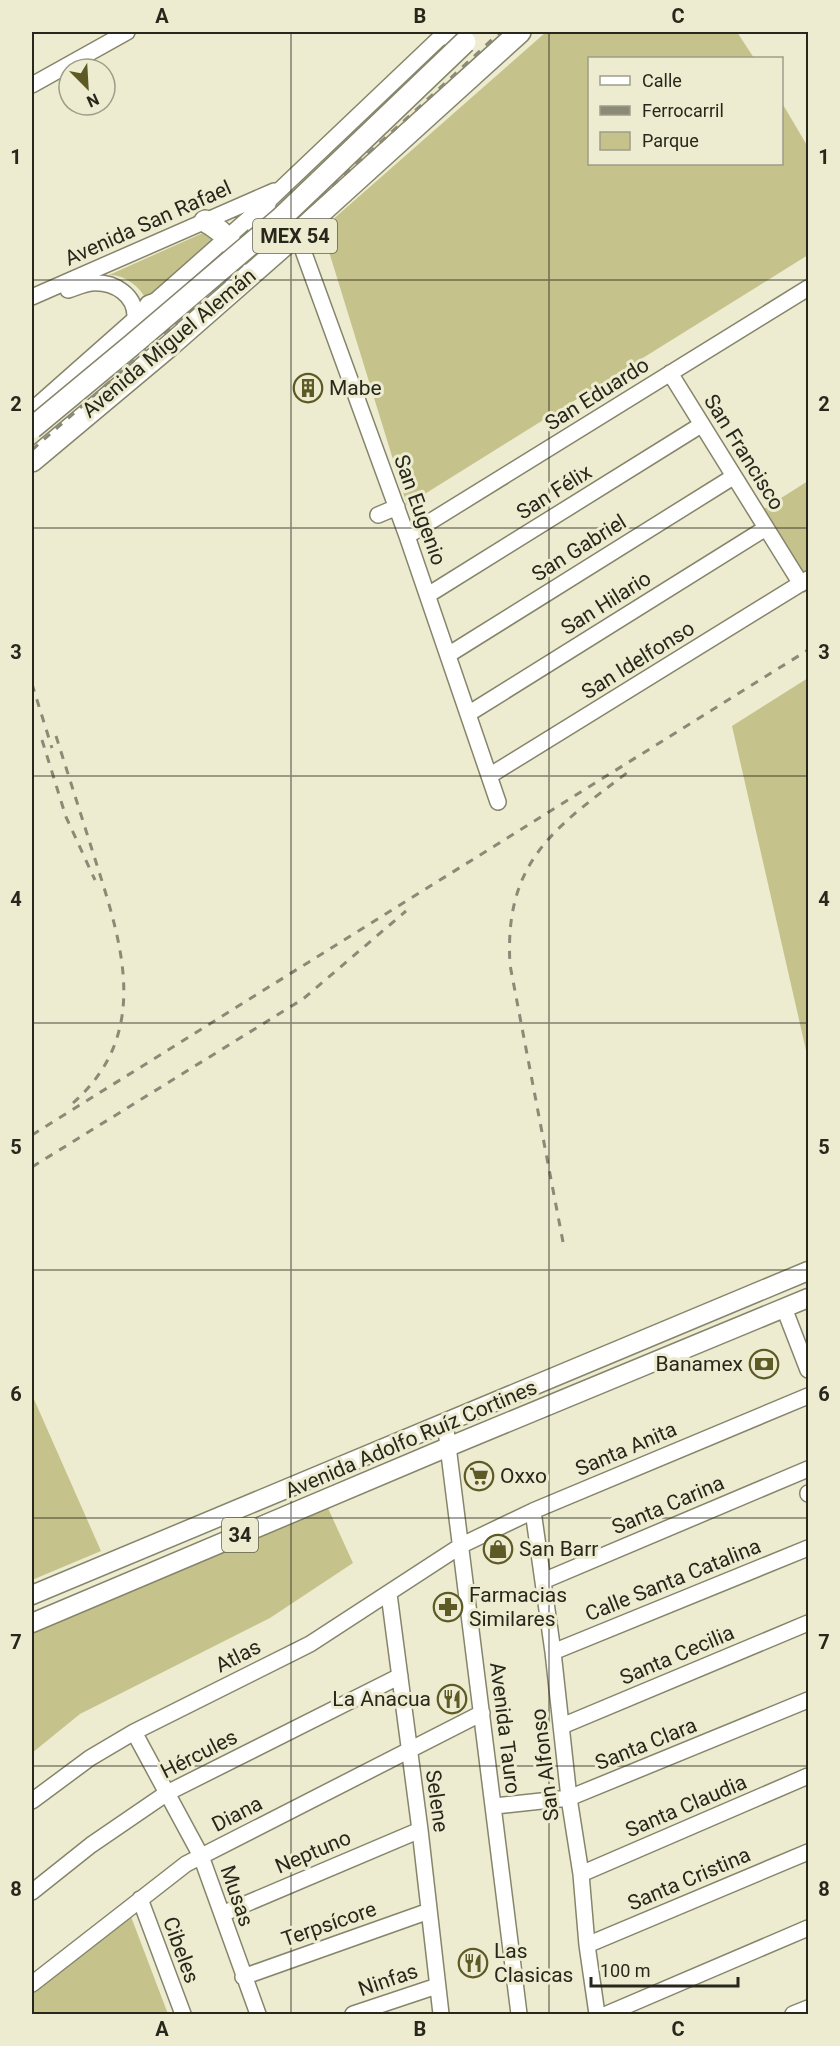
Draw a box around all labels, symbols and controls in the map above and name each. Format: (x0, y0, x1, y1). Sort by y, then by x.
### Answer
text: A (155, 4, 169, 28)
text: B (414, 4, 426, 28)
text: C (671, 4, 685, 28)
north arrow (57, 57, 117, 117)
legend (588, 57, 783, 165)
text: Calle (642, 70, 682, 91)
text: N (84, 89, 102, 111)
text: Ferrocarril (642, 100, 724, 121)
text: Parque (642, 130, 699, 151)
text: 1 (10, 145, 22, 169)
text: 1 (818, 145, 830, 169)
street label: Avenida San Rafael (61, 176, 235, 270)
road number: MEX 54 (253, 219, 337, 253)
street label: Avenida Miguel Alemán (77, 263, 261, 423)
street label: San Eduardo (541, 353, 653, 435)
building icon: Mabe (292, 372, 324, 404)
place label: Mabe (329, 376, 382, 400)
street label: San Francisco (699, 390, 789, 514)
text: 2 (10, 392, 22, 416)
text: 2 (818, 392, 830, 416)
street label: San Eugenio (389, 452, 451, 568)
street label: San Félix (512, 460, 596, 524)
street label: San Gabriel (527, 510, 631, 586)
street label: San Hilario (557, 566, 655, 640)
street label: San Idelfonso (577, 616, 699, 704)
text: 3 (10, 640, 22, 664)
text: 3 (818, 640, 830, 664)
text: 4 (10, 887, 22, 911)
text: 4 (818, 887, 830, 911)
text: 5 (10, 1135, 22, 1159)
text: 5 (818, 1135, 830, 1159)
bank icon: Banamex (748, 1348, 780, 1380)
place label: Banamex (656, 1352, 743, 1376)
street label: Avenida Adolfo Ruíz Cortines (282, 1375, 540, 1503)
text: 6 (10, 1382, 22, 1406)
text: 6 (818, 1382, 830, 1406)
street label: Santa Anita (572, 1417, 680, 1481)
supermarket icon: Oxxo (463, 1460, 495, 1492)
place label: Oxxo (500, 1464, 547, 1488)
street label: Santa Carina (608, 1471, 728, 1539)
road number: 34 (222, 1518, 258, 1552)
shop icon: San Barr (482, 1533, 514, 1565)
street label: Calle Santa Catalina (582, 1534, 764, 1626)
place label: San Barr (519, 1537, 598, 1561)
place label: Farmacias Similares (469, 1583, 567, 1631)
pharmacy icon: Farmacias Similares (432, 1591, 464, 1623)
street label: Santa Cecilia (616, 1620, 738, 1690)
text: 7 (10, 1630, 22, 1654)
text: 7 (818, 1630, 830, 1654)
street label: Atlas (211, 1634, 265, 1678)
street label: Avenida Tauro (485, 1661, 525, 1795)
restaurant icon: La Anacua (436, 1683, 468, 1715)
place label: La Anacua (332, 1687, 431, 1711)
street label: San Alfonso (526, 1707, 564, 1823)
street label: Santa Clara (592, 1713, 700, 1775)
street label: Hércules (157, 1725, 241, 1783)
street label: Selene (421, 1768, 453, 1834)
street label: Santa Claudia (622, 1770, 750, 1842)
street label: Diana (208, 1791, 266, 1837)
street label: Neptuno (272, 1825, 354, 1879)
street label: Santa Cristina (624, 1842, 754, 1916)
street label: Musas (215, 1862, 259, 1930)
text: 8 (10, 1877, 22, 1901)
text: 8 (818, 1877, 830, 1901)
street label: Terpsícore (278, 1897, 380, 1951)
street label: Cibeles (158, 1914, 204, 1986)
place label: Las Clasicas (494, 1939, 573, 1987)
restaurant icon: Las Clasicas (457, 1947, 489, 1979)
scale bar (591, 1950, 738, 1988)
street label: Ninfas (355, 1959, 421, 2001)
text: 100 m (600, 1960, 651, 1981)
text: A (155, 2017, 169, 2041)
text: B (414, 2017, 426, 2041)
text: C (671, 2017, 685, 2041)

